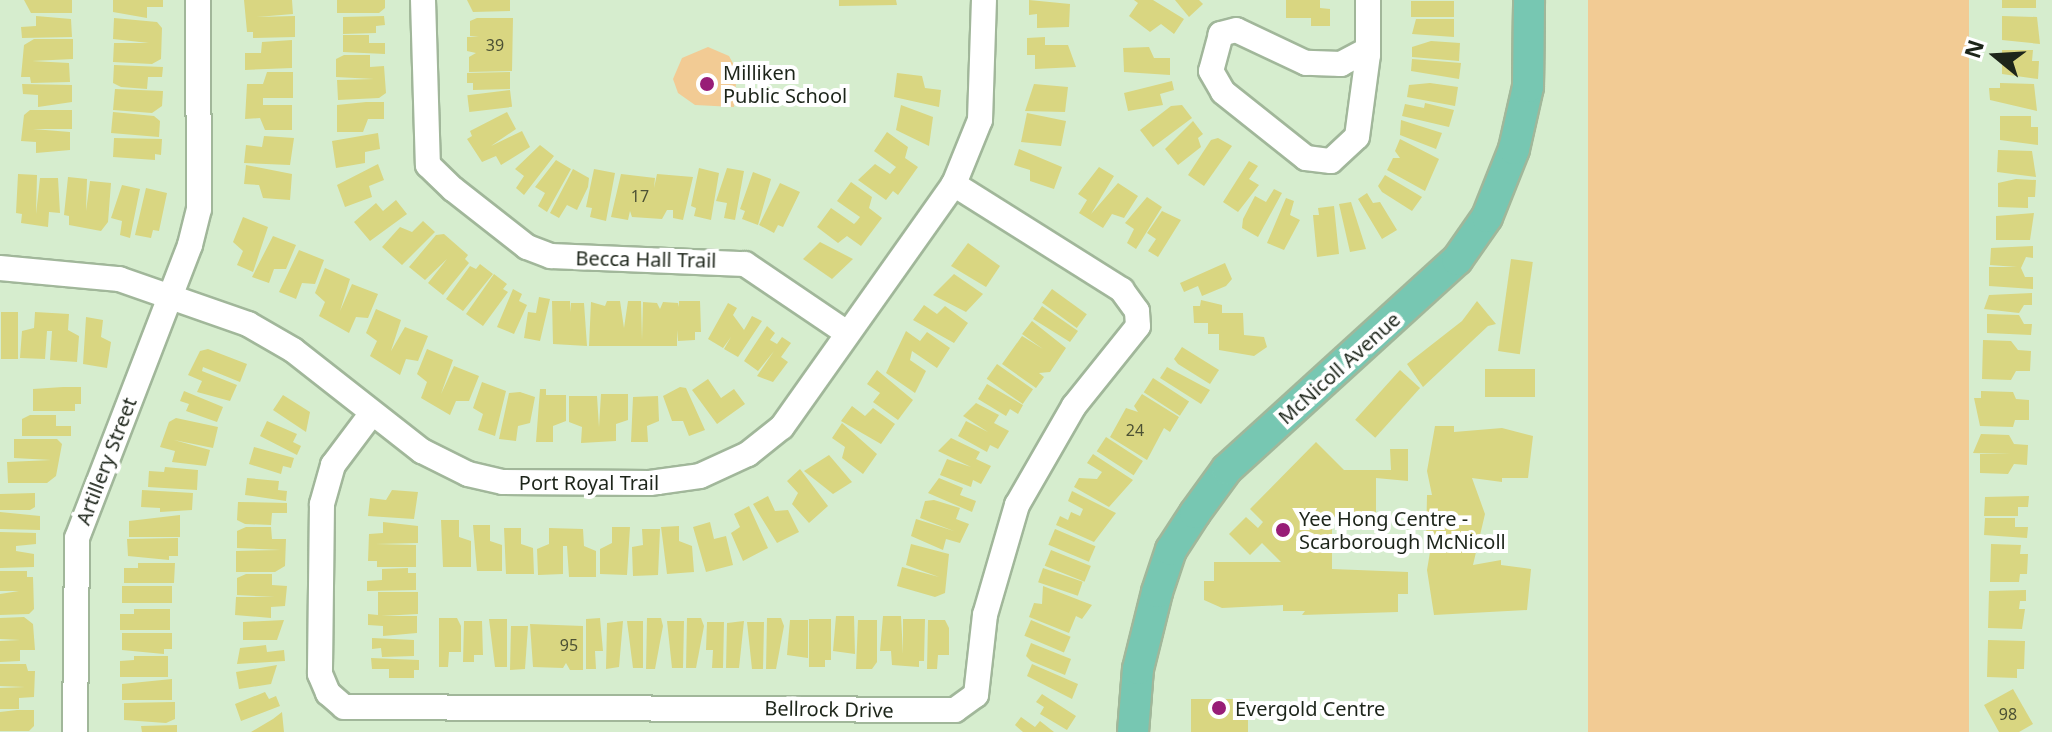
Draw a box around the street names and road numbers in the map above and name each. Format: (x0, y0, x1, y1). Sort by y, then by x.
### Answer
street label: Becca Hall Trail (575, 246, 717, 272)
street label: McNicoll Avenue (1273, 307, 1405, 429)
street label: Artillery Street (71, 394, 141, 528)
street label: Port Royal Trail (519, 470, 659, 494)
street label: Bellrock Drive (764, 696, 894, 722)

